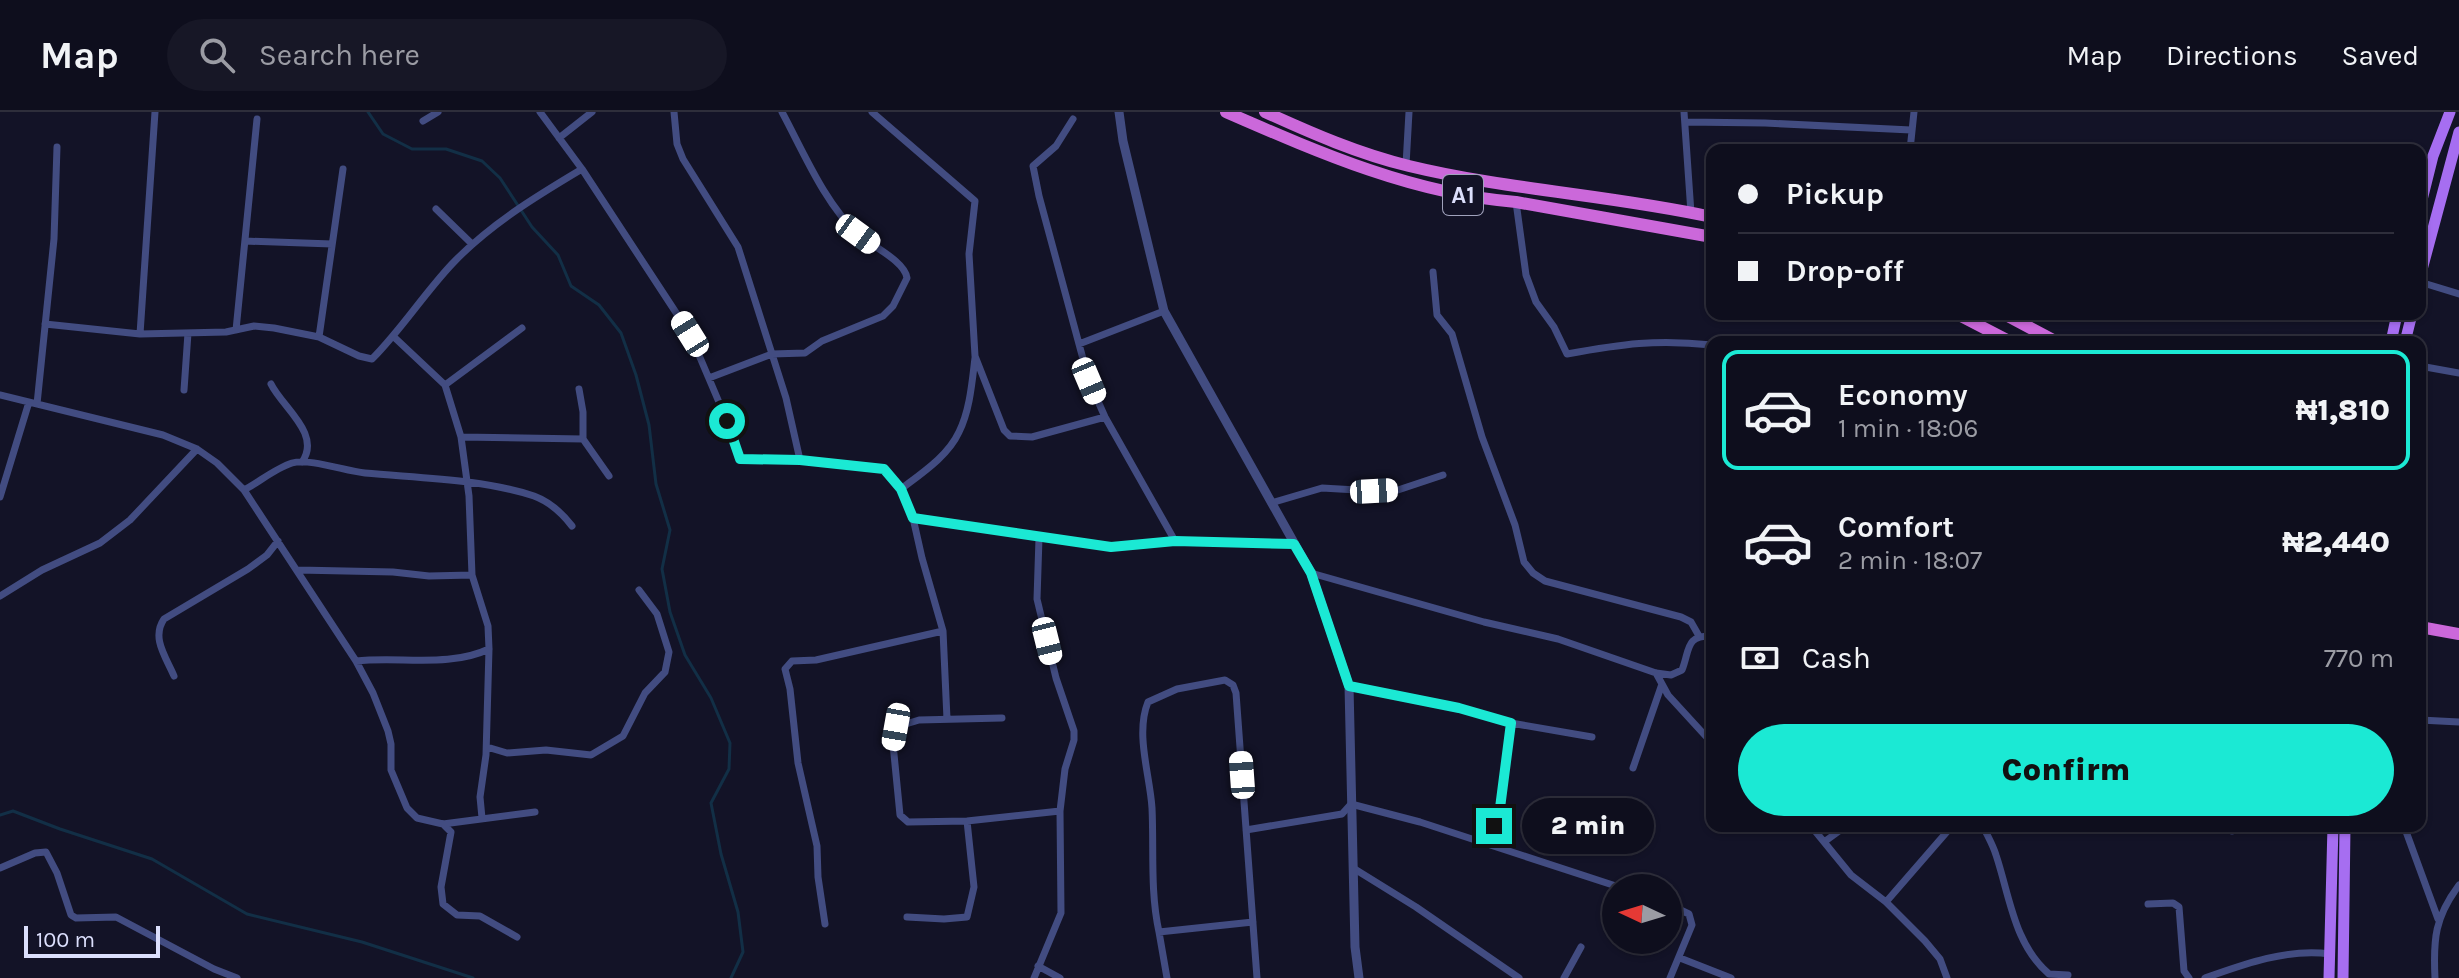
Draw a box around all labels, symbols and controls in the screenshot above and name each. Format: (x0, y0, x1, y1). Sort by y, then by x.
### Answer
search box (167, 19, 727, 91)
text: Map (40, 33, 119, 78)
icon: search (195, 33, 239, 77)
text: Search here (259, 37, 420, 73)
text: Map (2067, 39, 2122, 72)
text: Directions (2166, 39, 2298, 72)
text: Saved (2342, 39, 2419, 72)
road number: A1 (1443, 175, 1483, 215)
text: Pickup (1786, 176, 1884, 212)
car (832, 210, 884, 258)
text: Drop-off (1786, 253, 1904, 289)
car (667, 307, 713, 361)
car (1069, 354, 1109, 408)
icon: car (1742, 374, 1814, 446)
text: Economy (1838, 377, 1968, 413)
text: ₦1,810 (2296, 392, 2390, 428)
route start (709, 403, 745, 439)
text: 1 min · 18:06 (1838, 413, 1978, 444)
car (1349, 478, 1399, 504)
icon: car (1742, 506, 1814, 578)
text: Comfort (1838, 509, 1954, 545)
text: ₦2,440 (2282, 524, 2390, 560)
text: 2 min · 18:07 (1838, 545, 1982, 576)
car (1030, 615, 1064, 667)
icon: cash (1738, 636, 1782, 680)
text: Cash (1802, 640, 1871, 676)
text: 770 m (2324, 643, 2394, 674)
car (880, 701, 912, 753)
button: Confirm (1738, 724, 2394, 816)
car (1228, 750, 1256, 800)
callout: 2 min (1522, 798, 1654, 854)
route end (1476, 808, 1512, 844)
text: 2 min (1551, 810, 1625, 841)
north arrow (1602, 874, 1682, 954)
map controls (1602, 874, 1682, 954)
scale bar (24, 922, 160, 958)
text: 100 m (36, 927, 95, 953)

